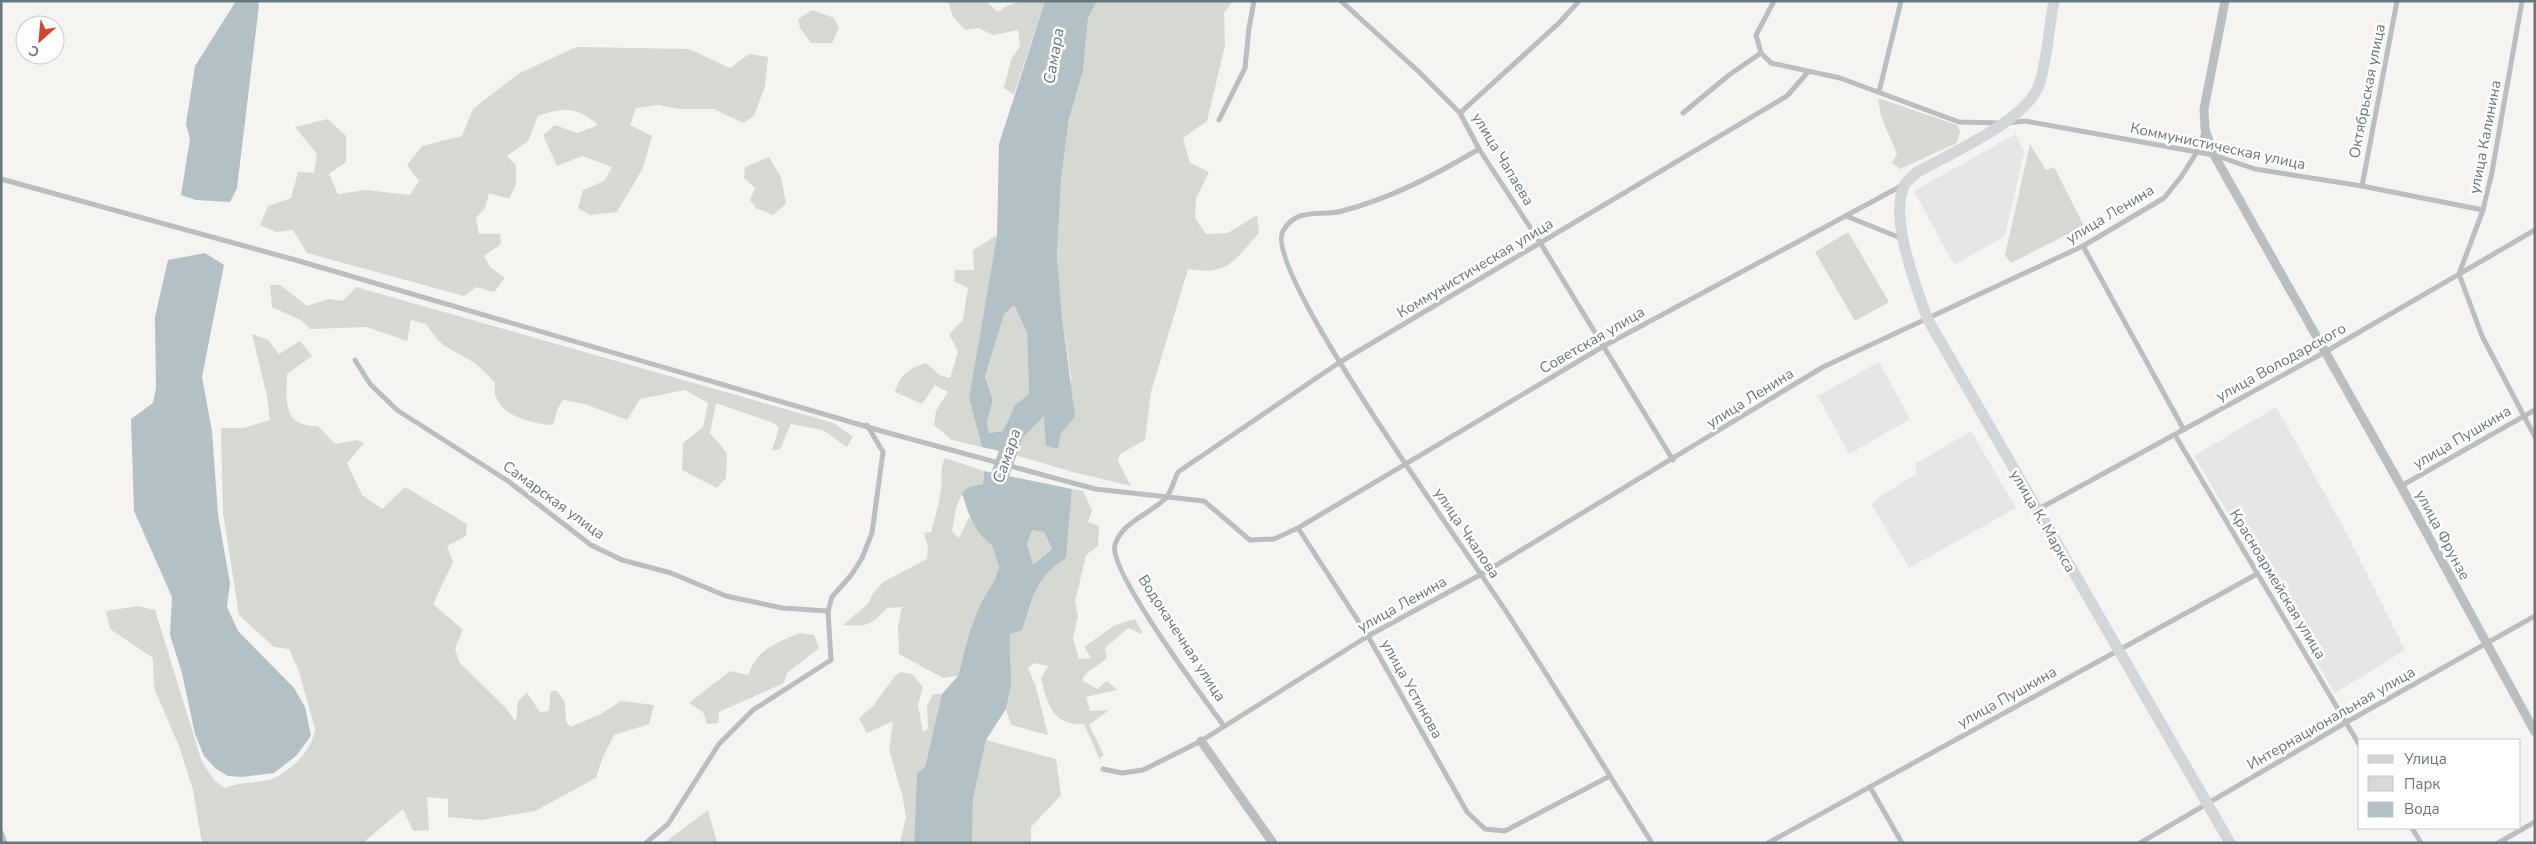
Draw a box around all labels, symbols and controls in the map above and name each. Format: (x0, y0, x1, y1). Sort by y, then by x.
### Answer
north arrow (15, 15, 65, 65)
street label: Октябрьская улица (2344, 22, 2390, 160)
water label: Самара (1038, 26, 1070, 86)
text: С (25, 40, 43, 62)
street label: улица Калинина (2464, 79, 2506, 195)
street label: улица Чапаева (1467, 109, 1539, 209)
street label: Коммунистическая улица (2128, 118, 2308, 174)
street label: улица Ленина (2062, 180, 2158, 248)
street label: Коммунистическая улица (1393, 213, 1557, 323)
street label: Советская улица (1536, 302, 1648, 378)
street label: улица Володарского (2212, 318, 2350, 406)
street label: улица Ленина (1703, 363, 1797, 433)
street label: улица Пушкина (2409, 401, 2515, 473)
water label: Самара (987, 426, 1027, 486)
street label: Самарская улица (499, 456, 609, 544)
street label: улица К. Маркса (2005, 466, 2081, 576)
street label: улица Чкалова (1429, 484, 1505, 582)
street label: улица Фрунзе (2411, 486, 2475, 584)
street label: Красноармейская улица (2225, 505, 2331, 663)
street label: Водокачечная улица (1133, 571, 1231, 705)
street label: улица Ленина (1354, 571, 1450, 637)
street label: улица Устинова (1376, 636, 1448, 742)
street label: улица Пушкина (1954, 661, 2060, 733)
street label: Интернациональная улица (2243, 662, 2419, 774)
legend (2358, 739, 2521, 829)
text: Улица (2403, 749, 2447, 769)
text: Парк (2404, 774, 2440, 794)
text: Вода (2404, 799, 2440, 819)

